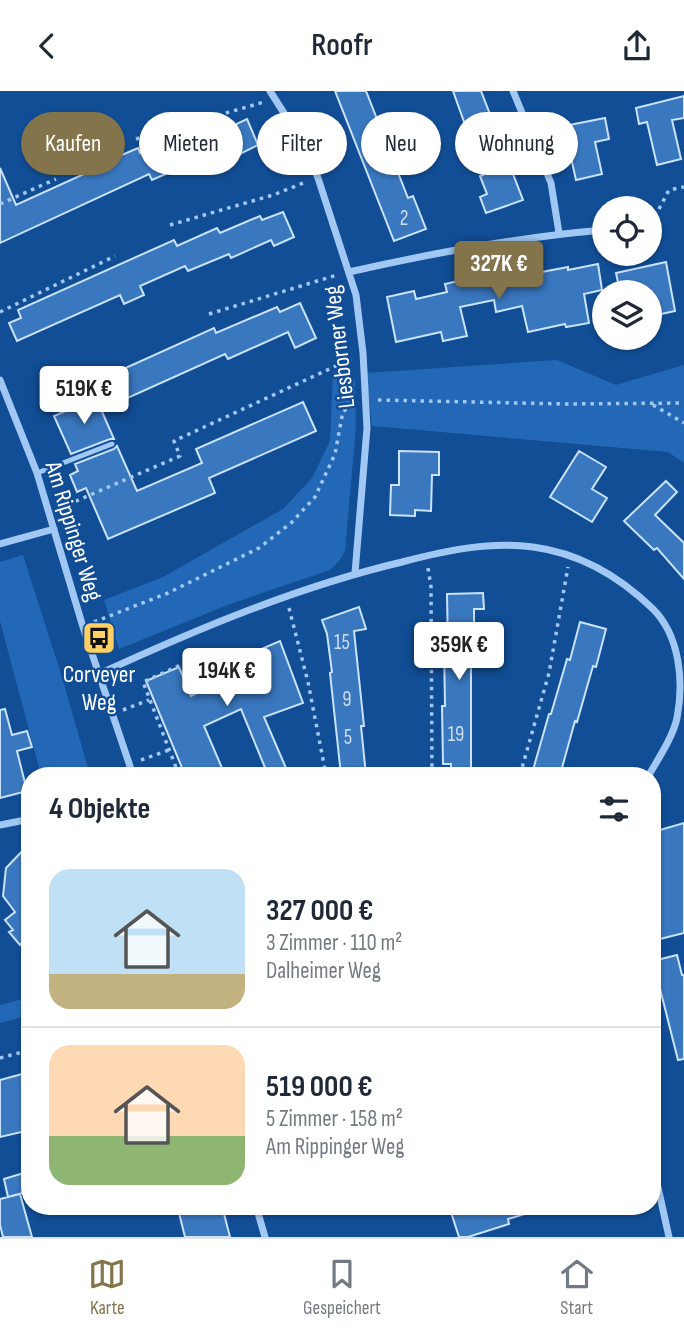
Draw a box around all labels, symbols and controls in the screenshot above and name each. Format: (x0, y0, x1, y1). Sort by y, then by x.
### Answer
text: Roofr (311, 26, 373, 65)
icon: back (28, 27, 66, 65)
icon: share (618, 27, 656, 65)
chip: Kaufen (21, 112, 125, 175)
chip: Mieten (139, 112, 243, 175)
chip: Filter (257, 112, 347, 175)
chip: Neu (361, 112, 441, 175)
chip: Wohnung (455, 112, 578, 175)
map controls (592, 196, 662, 350)
button: locate (592, 196, 662, 266)
house number: 2 (400, 206, 408, 231)
pin: 327K € (442, 241, 556, 301)
text: 327K € (470, 250, 528, 278)
button: layers (592, 280, 662, 350)
street label: Liesborner Weg (318, 284, 361, 410)
pin: 519K € (27, 367, 141, 426)
text: 519K € (56, 375, 112, 403)
street label: Am Rippinger Weg (38, 457, 108, 604)
bus stop icon: Corveyer Weg (80, 619, 118, 657)
pin: 359K € (402, 623, 516, 682)
house number: 15 (334, 630, 350, 655)
text: 359K € (430, 631, 488, 659)
pin: 194K € (170, 649, 284, 708)
text: 194K € (198, 657, 256, 685)
place label: Corveyer Weg (63, 660, 135, 717)
house number: 9 (342, 687, 352, 712)
house number: 19 (448, 722, 464, 747)
house number: 5 (344, 725, 352, 750)
icon: filters (595, 790, 633, 828)
text: 4 Objekte (49, 791, 150, 827)
text: 327 000 € (266, 893, 373, 929)
icon: home (105, 897, 189, 981)
text: 3 Zimmer · 110 m² (266, 929, 402, 957)
text: Dalheimer Weg (266, 957, 381, 985)
text: 519 000 € (266, 1069, 373, 1105)
icon: home (105, 1073, 189, 1157)
text: 5 Zimmer · 158 m² (266, 1105, 403, 1133)
text: Am Rippinger Weg (266, 1133, 404, 1161)
tab: Karte (88, 1255, 126, 1320)
tab: Gespeichert (303, 1255, 381, 1320)
tab: Start (558, 1255, 596, 1320)

